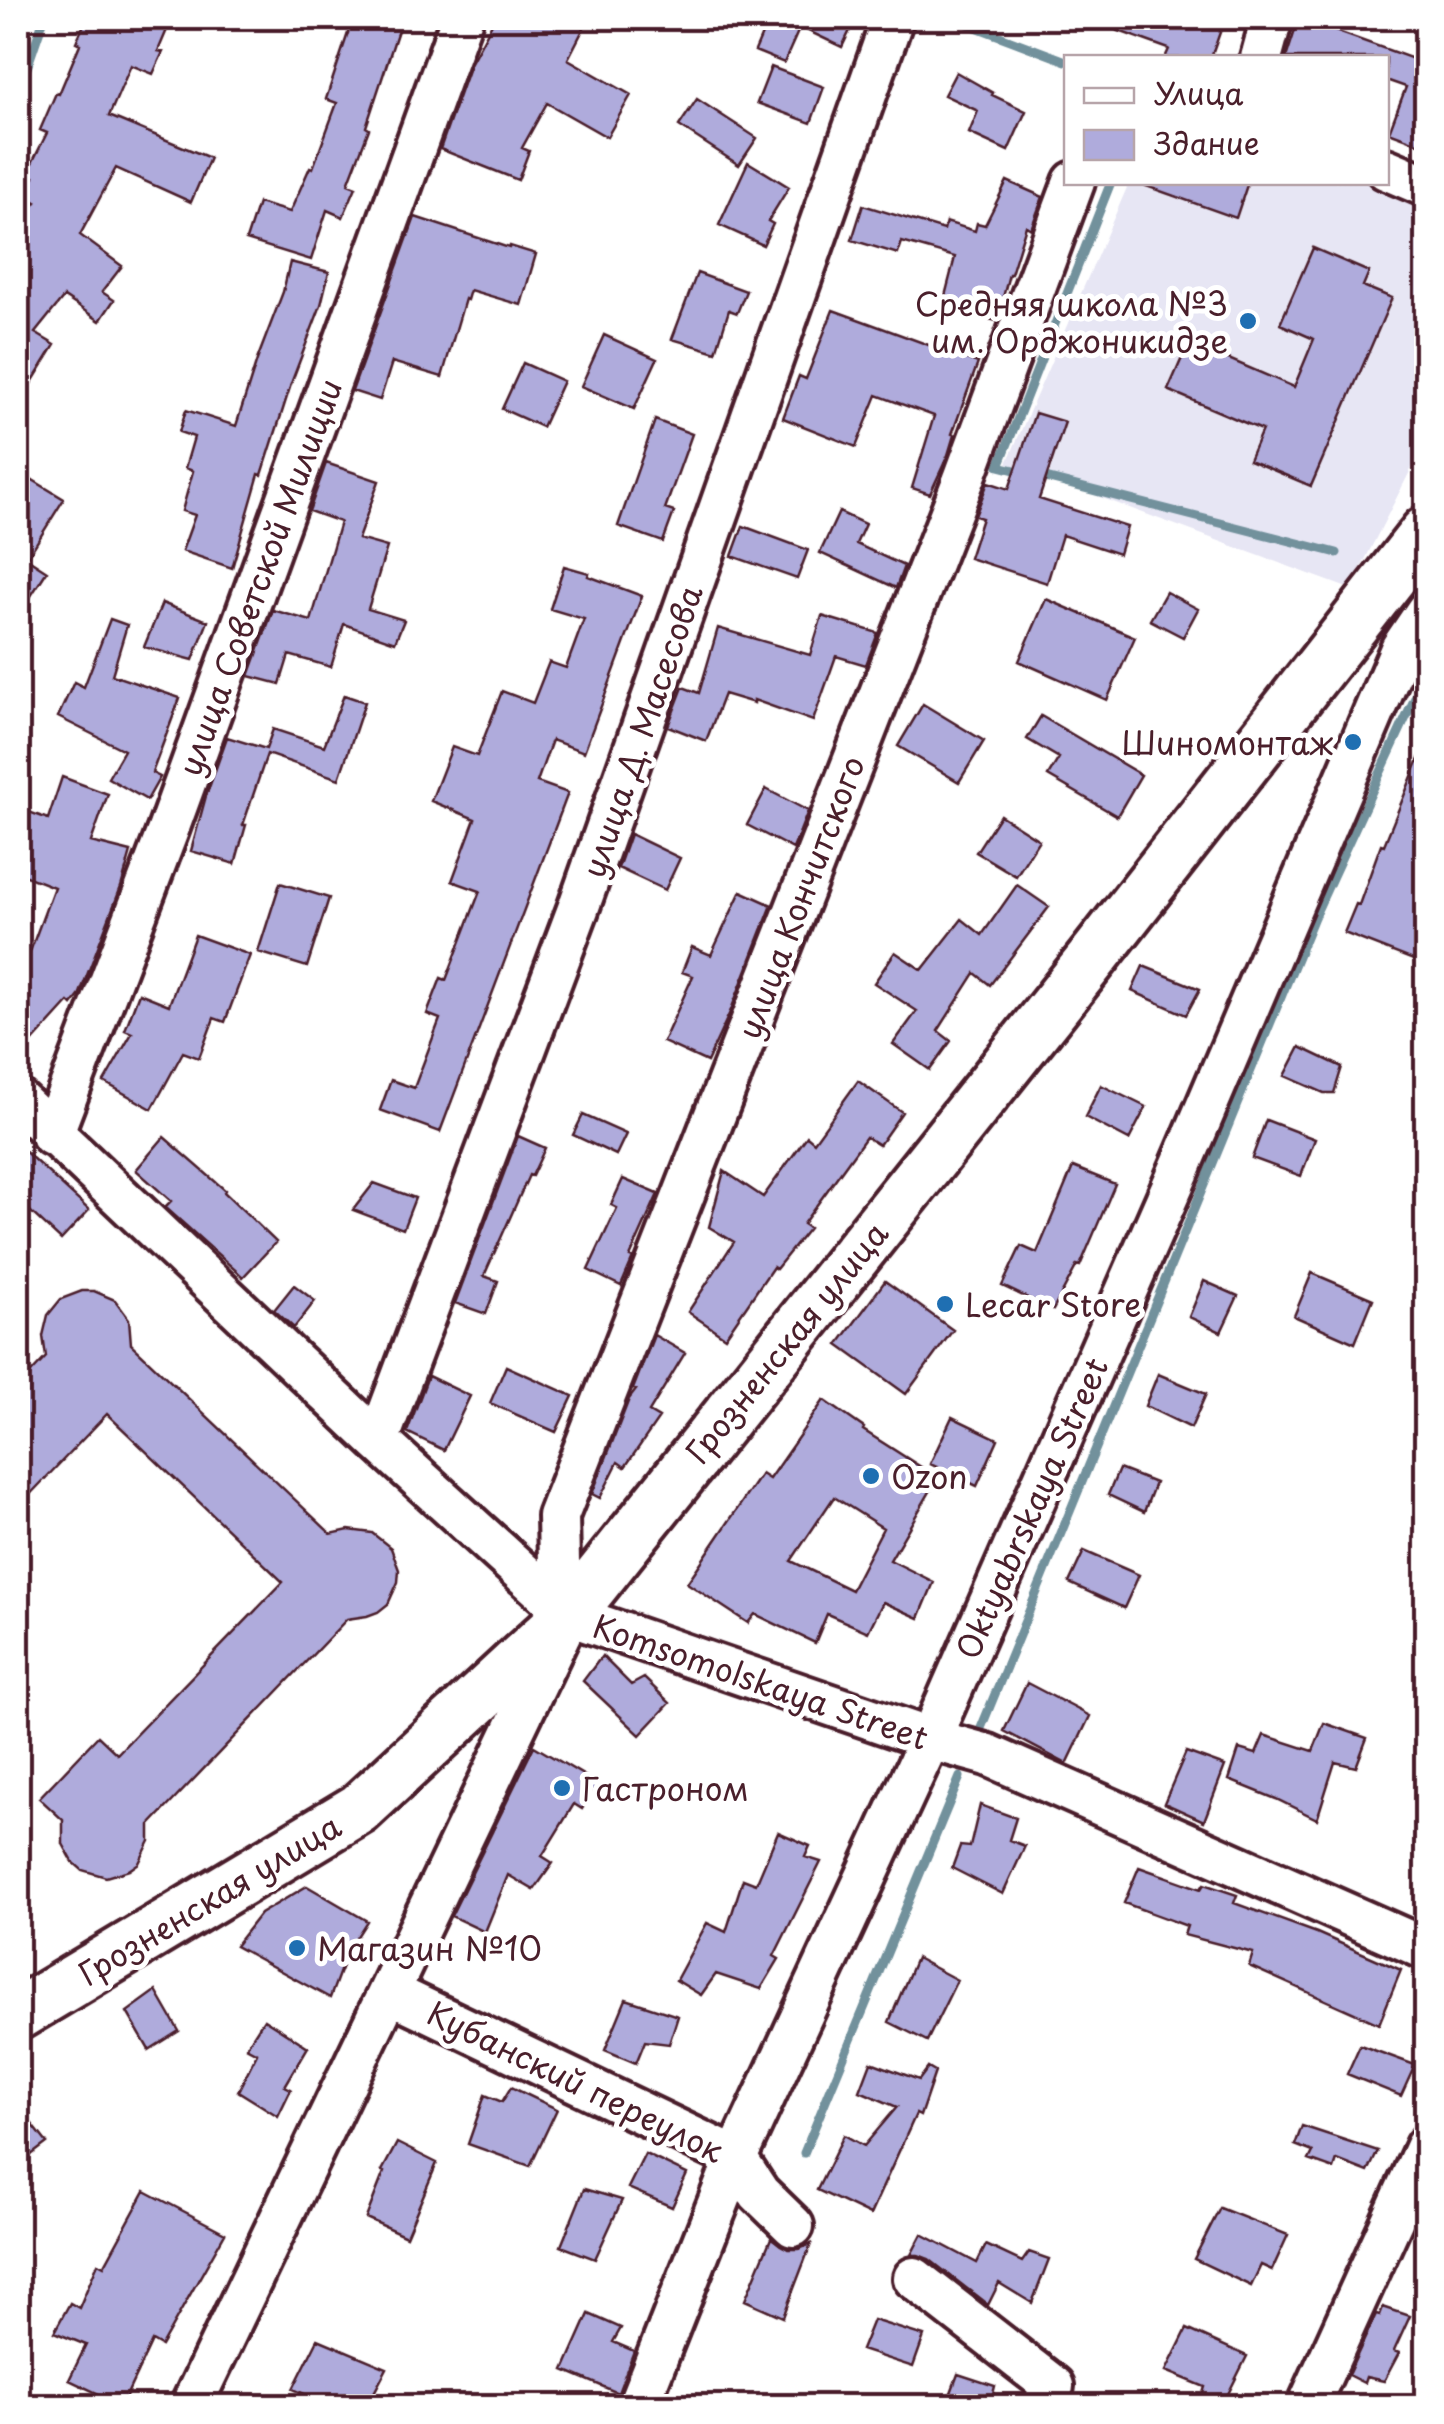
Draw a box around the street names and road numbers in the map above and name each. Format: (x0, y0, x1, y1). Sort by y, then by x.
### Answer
street label: улица Советской Милиции (165, 372, 353, 782)
street label: улица Д. Масесова (568, 578, 714, 884)
street label: улица Кончитского (724, 748, 876, 1046)
street label: Грозненская улица (673, 1211, 899, 1473)
street label: Oktyabrskaya Street (943, 1350, 1119, 1666)
street label: Komsomolskaya Street (587, 1601, 935, 1761)
street label: Грозненская улица (69, 1802, 349, 1996)
street label: Кубанский переулок (420, 1988, 732, 2174)

